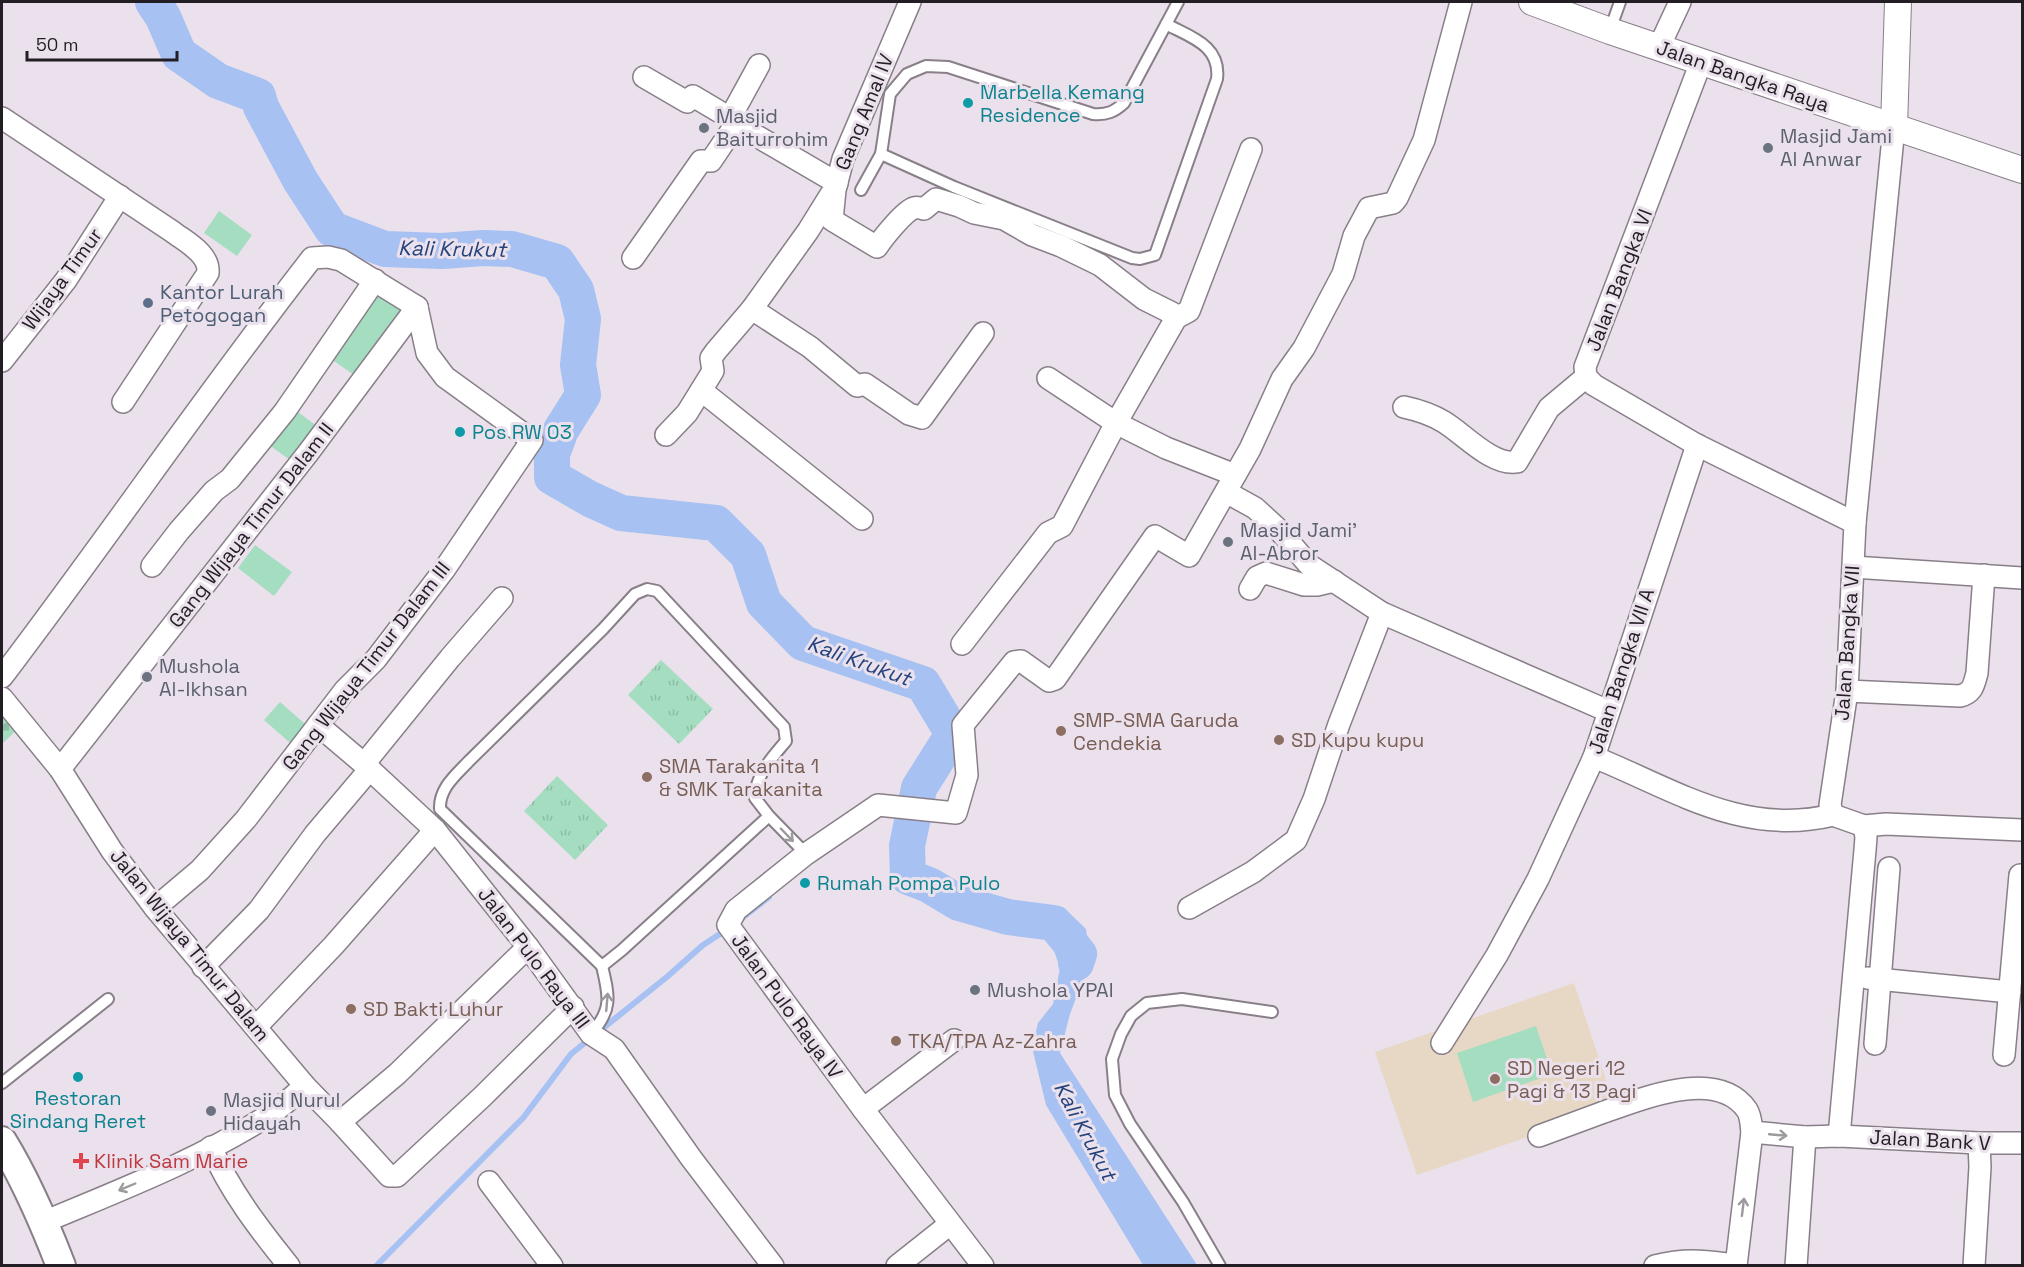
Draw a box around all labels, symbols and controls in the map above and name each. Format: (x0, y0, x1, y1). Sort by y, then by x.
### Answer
scale bar (27, 24, 177, 62)
text: 50 m (36, 33, 78, 56)
street label: Jalan Bangka Raya (1653, 34, 1833, 118)
street label: Gang Amal IV (829, 50, 899, 174)
place label: Marbella Kemang Residence (980, 79, 1145, 128)
marker: Marbella Kemang Residence (961, 96, 975, 110)
place label: Masjid Baiturrohim (716, 103, 829, 152)
marker: Masjid Baiturrohim (697, 121, 711, 135)
place label: Masjid Jami Al Anwar (1780, 123, 1892, 172)
marker: Masjid Jami Al Anwar (1761, 141, 1775, 155)
street label: Jalan Bangka VI (1580, 205, 1658, 355)
street label: Wijaya Timur (16, 223, 108, 335)
water label: Kali Krukut (398, 234, 509, 263)
place label: Kantor Lurah Petogogan (160, 279, 284, 328)
marker: Kantor Lurah Petogogan (141, 296, 155, 310)
street label: Gang Wijaya Timur Dalam II (163, 417, 339, 633)
place label: Pos RW 03 (472, 419, 572, 445)
marker: Pos RW 03 (453, 425, 467, 439)
place label: Masjid Jami' Al-Abror (1240, 517, 1357, 566)
marker: Masjid Jami' Al-Abror (1221, 535, 1235, 549)
street label: Gang Wijaya Timur Dalam III (276, 556, 456, 776)
street label: Jalan Bangka VII (1829, 565, 1865, 721)
street label: Jalan Bangka VII A (1582, 584, 1660, 757)
water label: Kali Krukut (804, 629, 917, 692)
place label: Mushola Al-Ikhsan (159, 653, 248, 702)
marker: Mushola Al-Ikhsan (140, 670, 154, 684)
place label: SMP-SMA Garuda Cendekia (1073, 707, 1239, 756)
marker: SMP-SMA Garuda Cendekia (1054, 724, 1068, 738)
place label: SD Kupu kupu (1291, 727, 1424, 753)
marker: SD Kupu kupu (1272, 733, 1286, 747)
place label: SMA Tarakanita 1 & SMK Tarakanita (659, 753, 823, 802)
marker: SMA Tarakanita 1 & SMK Tarakanita (640, 770, 654, 784)
one-way arrow (780, 827, 794, 842)
street label: Jalan Wijaya Timur Dalam (104, 843, 276, 1047)
place label: Rumah Pompa Pulo (817, 870, 1000, 896)
marker: Rumah Pompa Pulo (798, 876, 812, 890)
street label: Jalan Pulo Raya III (472, 882, 596, 1034)
street label: Jalan Pulo Raya IV (726, 928, 848, 1084)
place label: Mushola YPAI (987, 977, 1114, 1003)
marker: Mushola YPAI (968, 983, 982, 997)
one-way arrow (602, 993, 613, 1013)
place label: SD Bakti Luhur (363, 996, 503, 1022)
marker: SD Bakti Luhur (344, 1002, 358, 1016)
place label: TKA/TPA Az-Zahra (908, 1028, 1077, 1054)
marker: TKA/TPA Az-Zahra (889, 1034, 903, 1048)
place label: SD Negeri 12 Pagi & 13 Pagi (1507, 1055, 1636, 1104)
marker: Restoran Sindang Reret (71, 1070, 85, 1084)
marker: SD Negeri 12 Pagi & 13 Pagi (1488, 1072, 1502, 1086)
water label: Kali Krukut (1048, 1077, 1124, 1187)
place label: Restoran Sindang Reret (10, 1085, 146, 1134)
place label: Masjid Nurul Hidayah (223, 1087, 340, 1136)
marker: Masjid Nurul Hidayah (204, 1104, 218, 1118)
street label: Jalan Bank V (1869, 1124, 1991, 1156)
one-way arrow (1768, 1129, 1788, 1140)
place label: Klinik Sam Marie (94, 1148, 248, 1174)
marker: Klinik Sam Marie (72, 1152, 90, 1170)
one-way arrow (118, 1182, 137, 1193)
one-way arrow (1737, 1198, 1748, 1218)

